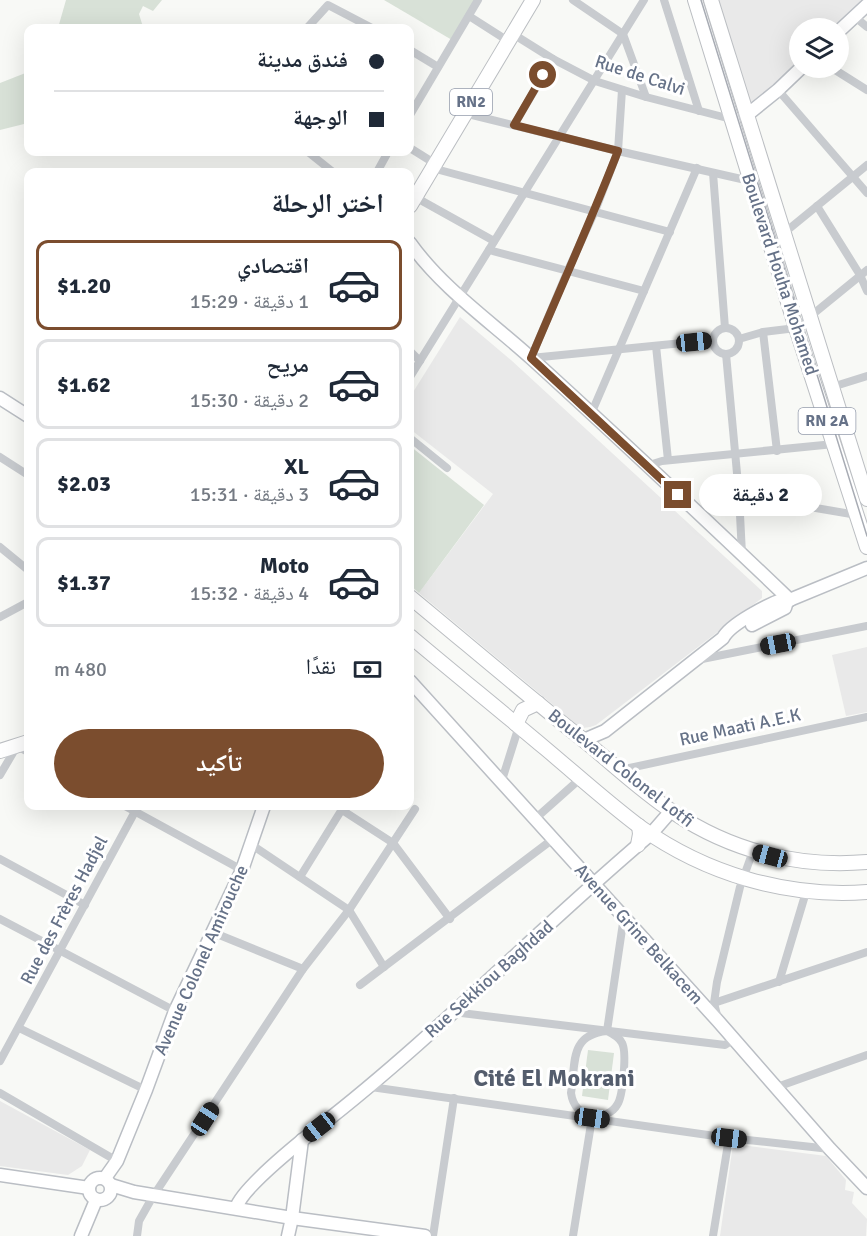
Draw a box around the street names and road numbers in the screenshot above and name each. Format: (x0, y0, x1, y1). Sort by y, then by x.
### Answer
street label: Rue de Calvi (592, 50, 688, 100)
road number: RN2 (450, 89, 492, 115)
street label: Boulevard Houha Mohamed (737, 170, 823, 378)
road number: RN 2A (798, 408, 856, 434)
street label: Rue Maati A.E.K (677, 703, 803, 751)
street label: Boulevard Colonel Lotfi (544, 704, 698, 832)
street label: Rue des Frères Hadjel (16, 832, 112, 988)
street label: Avenue Grine Belkacem (570, 859, 708, 1009)
street label: Avenue Colonel Amirouche (149, 861, 253, 1059)
street label: Rue Sekkiou Baghdad (420, 915, 558, 1043)

